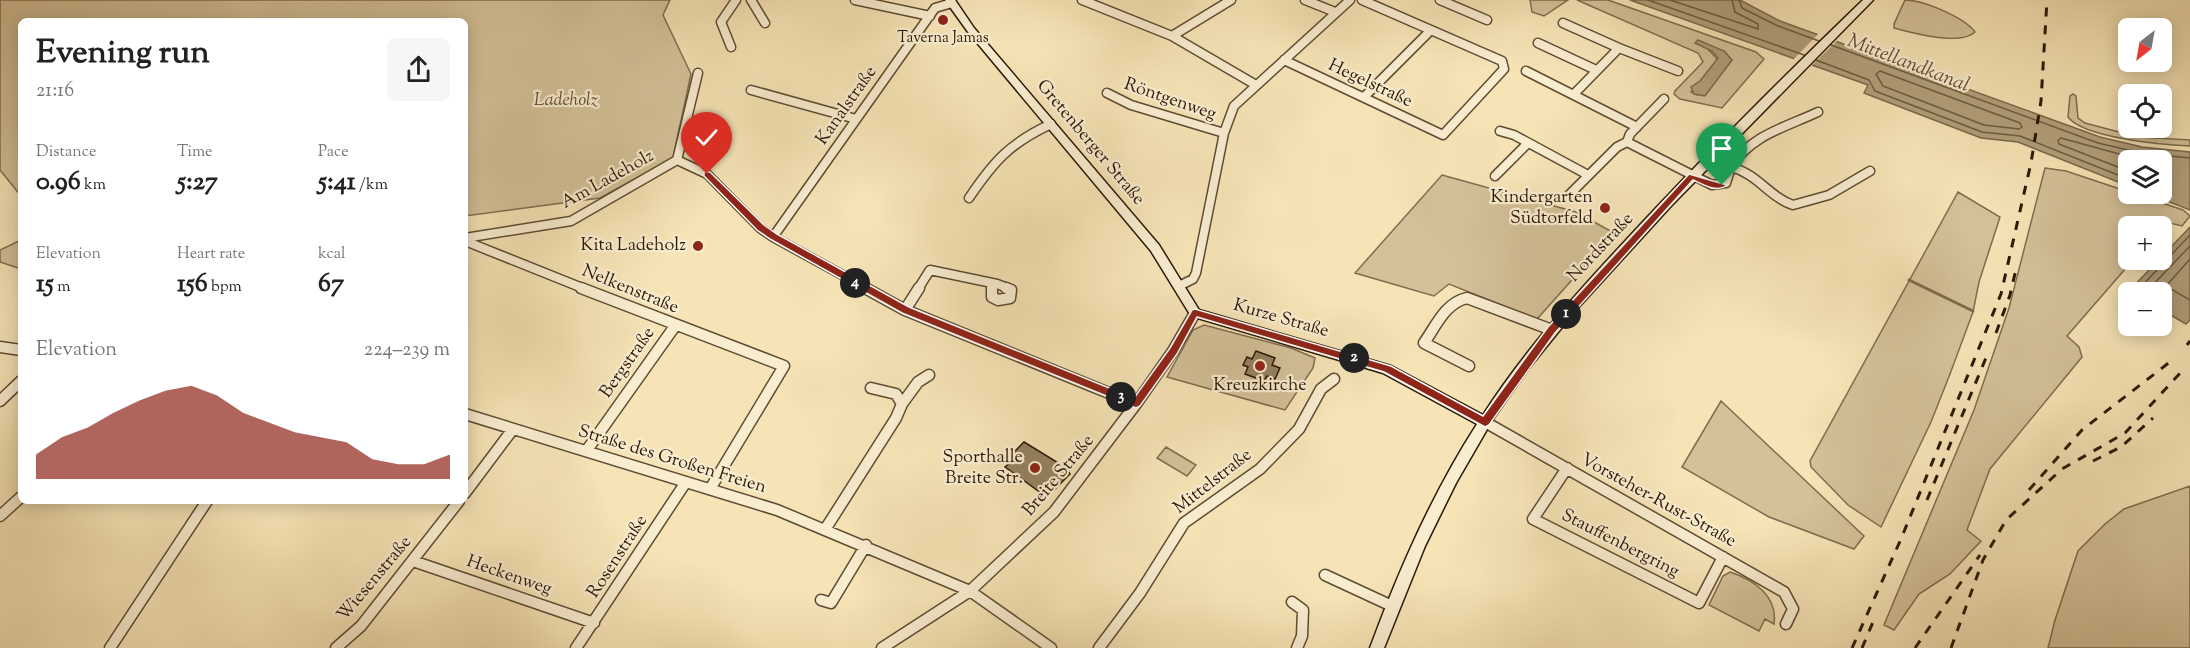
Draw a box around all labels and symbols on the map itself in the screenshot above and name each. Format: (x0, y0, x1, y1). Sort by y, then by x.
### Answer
marker: Taverna Jamas (936, 13, 950, 27)
north arrow (2118, 18, 2172, 72)
water label: Mittellandkanal (1843, 27, 1973, 101)
place label: Taverna Jamas (897, 28, 989, 49)
street label: Hegelstraße (1323, 53, 1417, 115)
street label: Kanalstraße (810, 61, 884, 151)
street label: Röntgenweg (1120, 72, 1220, 128)
street label: Gretenberger Straße (1030, 74, 1150, 212)
park label: Ladeholz (534, 88, 599, 114)
pin (681, 112, 732, 174)
pin (1696, 123, 1747, 185)
street label: Am Ladeholz (557, 144, 659, 216)
place label: Kindergarten Südtorfeld (1491, 185, 1593, 232)
marker: Kindergarten Südtorfeld (1598, 201, 1612, 215)
street label: Nordstraße (1562, 207, 1640, 289)
place label: Kita Ladeholz (581, 233, 686, 259)
marker: Kita Ladeholz (691, 239, 705, 253)
street label: Nelkenstraße (578, 259, 682, 321)
pin: 4 (840, 268, 870, 298)
street label: Kurze Straße (1230, 293, 1332, 345)
pin: 1 (1551, 299, 1581, 329)
street label: Bergstraße (594, 322, 662, 404)
pin: 2 (1339, 343, 1369, 373)
marker: Kreuzkirche (1253, 359, 1267, 373)
place label: Kreuzkirche (1213, 373, 1307, 399)
pin: 3 (1106, 382, 1136, 412)
street label: Straße des Großen Freien (575, 419, 770, 501)
street label: Breite Straße (1017, 429, 1101, 523)
street label: Mittelstraße (1168, 443, 1258, 521)
place label: Sporthalle Breite Str. (942, 445, 1023, 492)
street label: Vorsteher-Rust-Straße (1575, 447, 1741, 555)
marker: Sporthalle Breite Str. (1028, 461, 1042, 475)
street label: Stauffenbergring (1556, 503, 1684, 585)
street label: Rosenstraße (581, 510, 655, 604)
street label: Wiesenstraße (331, 531, 419, 627)
street label: Heckenweg (463, 549, 555, 603)

